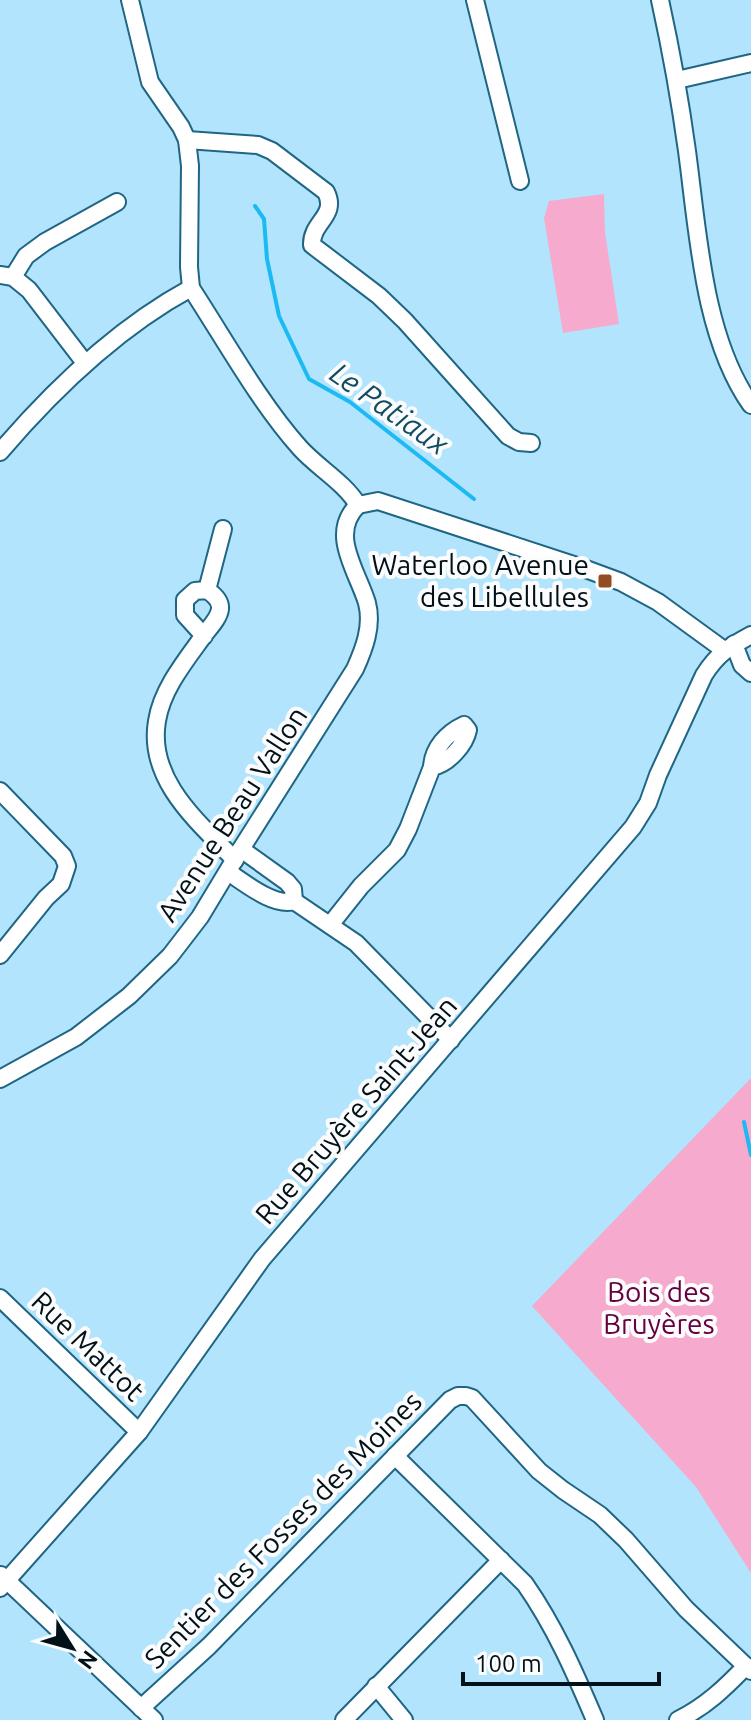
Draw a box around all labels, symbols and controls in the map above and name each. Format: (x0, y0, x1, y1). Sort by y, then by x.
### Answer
water label: Le Patiaux (324, 355, 455, 461)
place label: Waterloo Avenue des Libellules (371, 549, 589, 612)
marker: Waterloo Avenue des Libellules (596, 572, 614, 590)
street label: Avenue Beau Vallon (151, 701, 313, 927)
street label: Rue Bruyère Saint-Jean (249, 990, 463, 1229)
park label: Bois des Bruyères (603, 1276, 715, 1339)
street label: Rue Mattot (26, 1285, 151, 1407)
street label: Sentier des Fosses des Moines (138, 1385, 427, 1674)
north arrow (32, 1608, 112, 1688)
scale bar (463, 1636, 659, 1686)
text: N (73, 1646, 103, 1674)
text: 100 m (475, 1650, 542, 1677)

